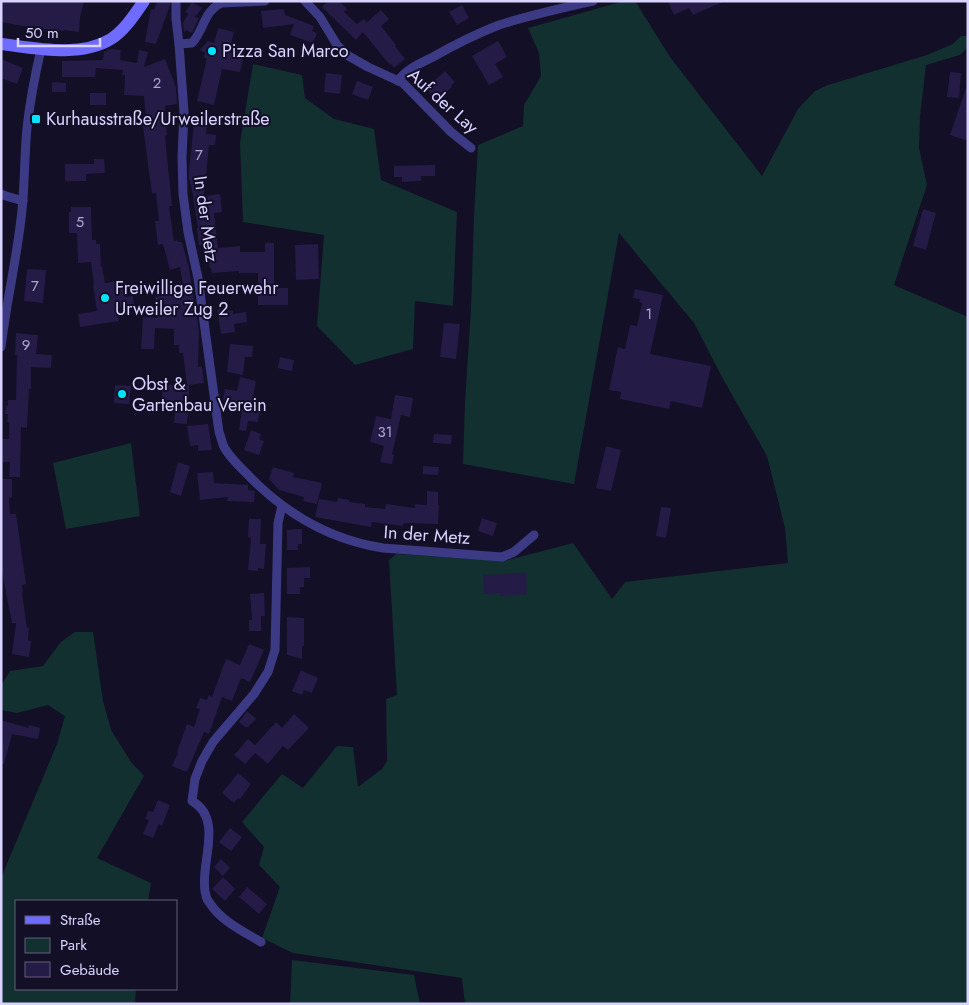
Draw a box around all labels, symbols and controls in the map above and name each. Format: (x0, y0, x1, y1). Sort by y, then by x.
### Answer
scale bar (18, 15, 100, 47)
text: 50 m (25, 22, 59, 44)
place label: Pizza San Marco (222, 38, 349, 64)
marker: Pizza San Marco (206, 45, 218, 57)
street label: Auf der Lay (402, 62, 484, 140)
house number: 2 (153, 72, 161, 94)
place label: Kurhausstraße/Urweilerstraße (46, 106, 270, 132)
marker: Kurhausstraße/Urweilerstraße (30, 113, 42, 125)
house number: 7 (195, 144, 203, 166)
street label: In der Metz (187, 174, 225, 264)
house number: 5 (76, 211, 84, 233)
house number: 7 (31, 275, 39, 297)
place label: Freiwillige Feuerwehr Urweiler Zug 2 (115, 275, 279, 322)
marker: Freiwillige Feuerwehr Urweiler Zug 2 (99, 292, 111, 304)
house number: 1 (646, 303, 652, 325)
house number: 9 (22, 334, 30, 356)
place label: Obst & Gartenbau Verein (132, 371, 267, 418)
marker: Obst & Gartenbau Verein (116, 388, 128, 400)
house number: 31 (378, 421, 392, 443)
street label: In der Metz (383, 519, 472, 551)
legend (15, 900, 178, 990)
text: Straße (60, 909, 101, 931)
text: Park (60, 934, 87, 956)
text: Gebäude (60, 959, 120, 981)

